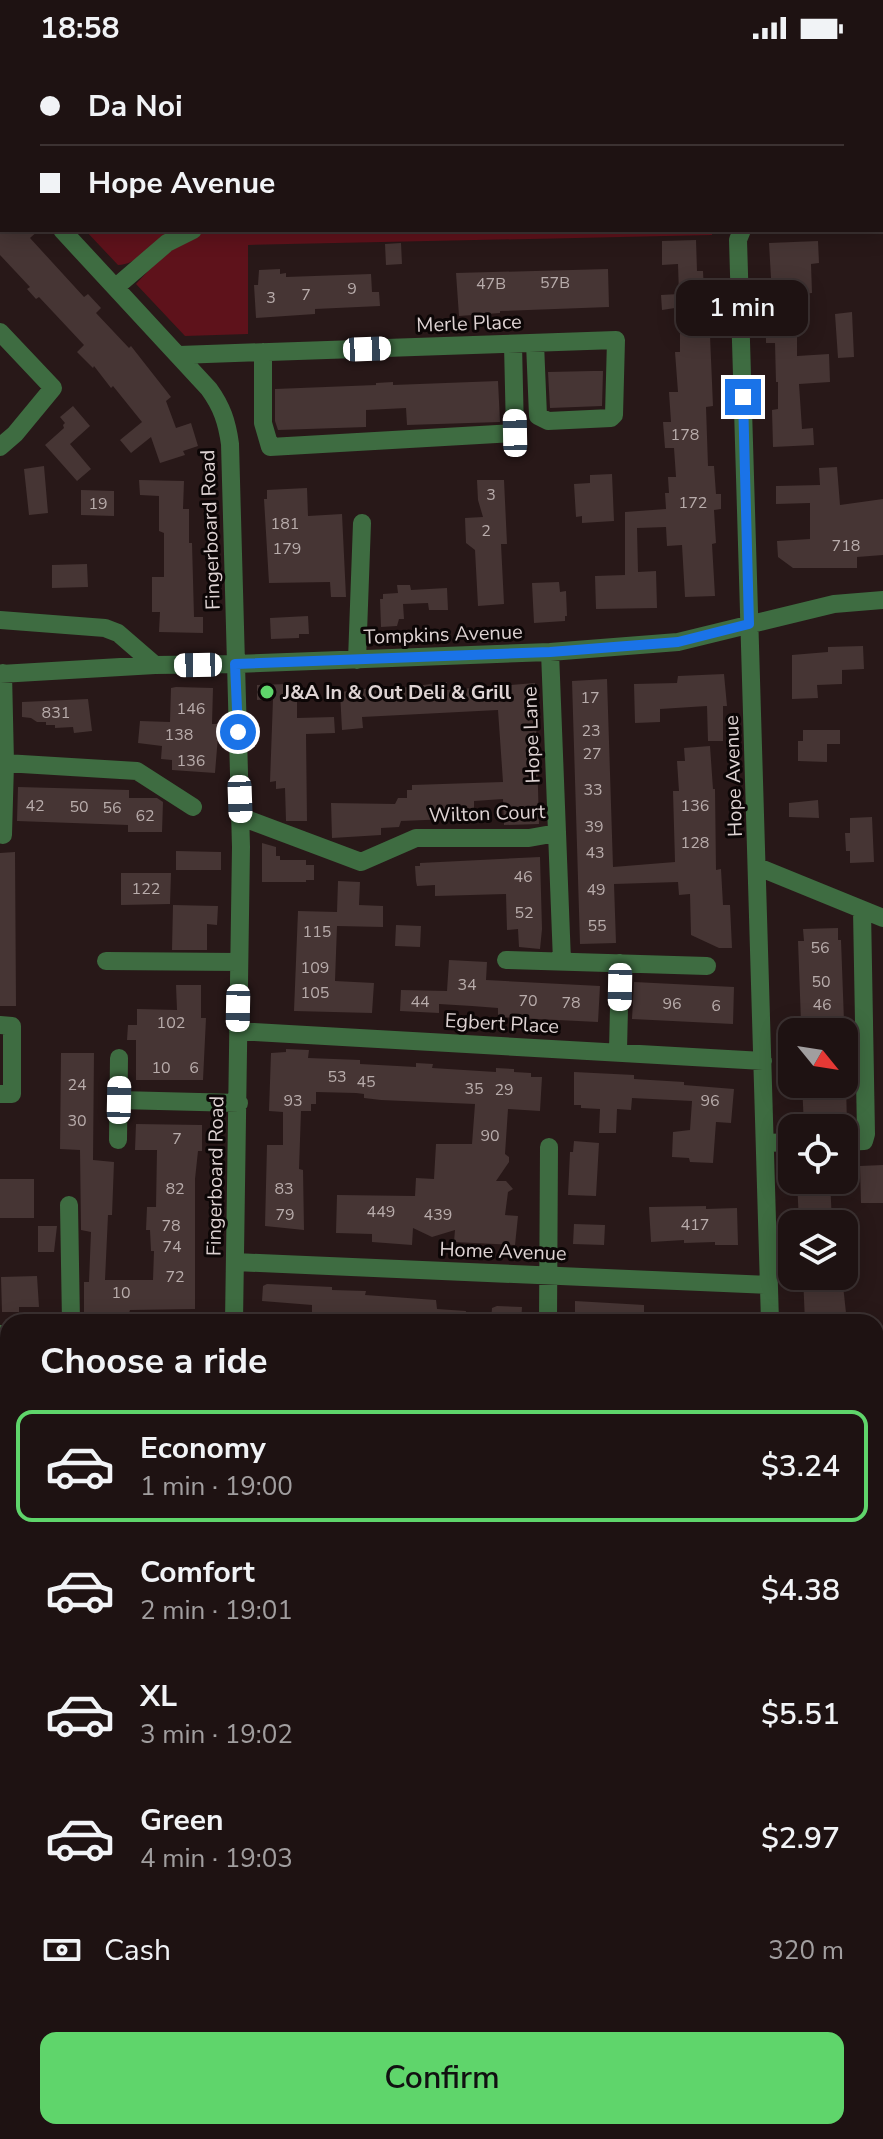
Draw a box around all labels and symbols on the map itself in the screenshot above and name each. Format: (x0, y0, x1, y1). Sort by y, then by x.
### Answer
house number: 57B (540, 272, 570, 294)
house number: 47B (476, 273, 506, 295)
house number: 9 (347, 278, 357, 300)
callout: 1 min (677, 281, 809, 337)
house number: 7 (301, 284, 311, 306)
house number: 3 (266, 287, 276, 309)
street label: Merle Place (416, 308, 522, 339)
car (343, 336, 391, 362)
route end (725, 379, 761, 415)
car (503, 409, 527, 457)
house number: 178 (671, 424, 699, 446)
street label: Fingerboard Road (194, 449, 227, 611)
house number: 3 (486, 484, 496, 506)
house number: 172 (679, 492, 707, 514)
house number: 19 (88, 493, 108, 515)
house number: 181 (271, 513, 299, 535)
house number: 2 (481, 520, 491, 542)
house number: 718 (832, 535, 860, 557)
house number: 179 (273, 538, 301, 560)
street label: Tompkins Avenue (363, 618, 523, 651)
car (174, 653, 222, 677)
place label: J&A In & Out Deli & Grill (282, 679, 512, 706)
marker: J&A In & Out Deli & Grill (258, 683, 276, 701)
street label: Hope Lane (516, 686, 547, 784)
house number: 17 (580, 687, 600, 709)
house number: 146 (177, 698, 205, 720)
house number: 831 (42, 702, 70, 724)
route start (220, 714, 256, 750)
street label: Hope Avenue (718, 715, 749, 837)
house number: 23 (581, 720, 601, 742)
house number: 138 (165, 724, 193, 746)
house number: 27 (582, 743, 602, 765)
house number: 136 (177, 750, 205, 772)
car (227, 775, 253, 823)
house number: 33 (583, 779, 603, 801)
house number: 42 (25, 795, 45, 817)
house number: 136 (681, 795, 709, 817)
house number: 50 (69, 796, 89, 818)
house number: 56 (102, 797, 122, 819)
street label: Wilton Court (428, 798, 547, 829)
house number: 62 (135, 805, 155, 827)
house number: 39 (584, 816, 604, 838)
house number: 128 (681, 832, 709, 854)
house number: 43 (585, 842, 605, 864)
house number: 46 (513, 866, 533, 888)
house number: 122 (132, 878, 160, 900)
house number: 49 (586, 879, 606, 901)
house number: 52 (514, 902, 534, 924)
house number: 55 (587, 915, 607, 937)
house number: 115 (303, 921, 331, 943)
house number: 56 (810, 937, 830, 959)
house number: 109 (301, 957, 329, 979)
car (608, 963, 632, 1011)
house number: 50 (811, 971, 831, 993)
house number: 34 (457, 974, 477, 996)
house number: 105 (301, 982, 329, 1004)
car (226, 984, 250, 1032)
house number: 70 (518, 990, 538, 1012)
house number: 44 (410, 991, 430, 1013)
house number: 78 (561, 992, 581, 1014)
house number: 96 (662, 993, 682, 1015)
house number: 46 (812, 994, 832, 1016)
house number: 6 (711, 995, 721, 1017)
street label: Egbert Place (444, 1007, 560, 1040)
house number: 102 (157, 1012, 185, 1034)
north arrow (778, 1018, 858, 1098)
house number: 10 (151, 1057, 171, 1079)
house number: 6 (189, 1057, 199, 1079)
house number: 53 (327, 1066, 347, 1088)
house number: 45 (356, 1071, 376, 1093)
house number: 24 (67, 1074, 87, 1096)
car (107, 1076, 131, 1124)
house number: 35 (464, 1078, 484, 1100)
house number: 29 (494, 1079, 514, 1101)
house number: 93 (283, 1090, 303, 1112)
house number: 96 (700, 1090, 720, 1112)
street label: Fingerboard Road (201, 1096, 230, 1256)
house number: 30 (67, 1110, 87, 1132)
house number: 90 (480, 1125, 500, 1147)
house number: 7 (172, 1128, 182, 1150)
house number: 82 (165, 1178, 185, 1200)
house number: 83 (274, 1178, 294, 1200)
house number: 449 (367, 1201, 395, 1223)
house number: 79 (275, 1204, 295, 1226)
house number: 439 (424, 1204, 452, 1226)
house number: 417 (681, 1214, 709, 1236)
house number: 78 (161, 1215, 181, 1237)
house number: 74 (162, 1236, 182, 1258)
street label: Home Avenue (439, 1236, 567, 1267)
house number: 72 (165, 1266, 185, 1288)
house number: 10 (111, 1282, 131, 1304)

